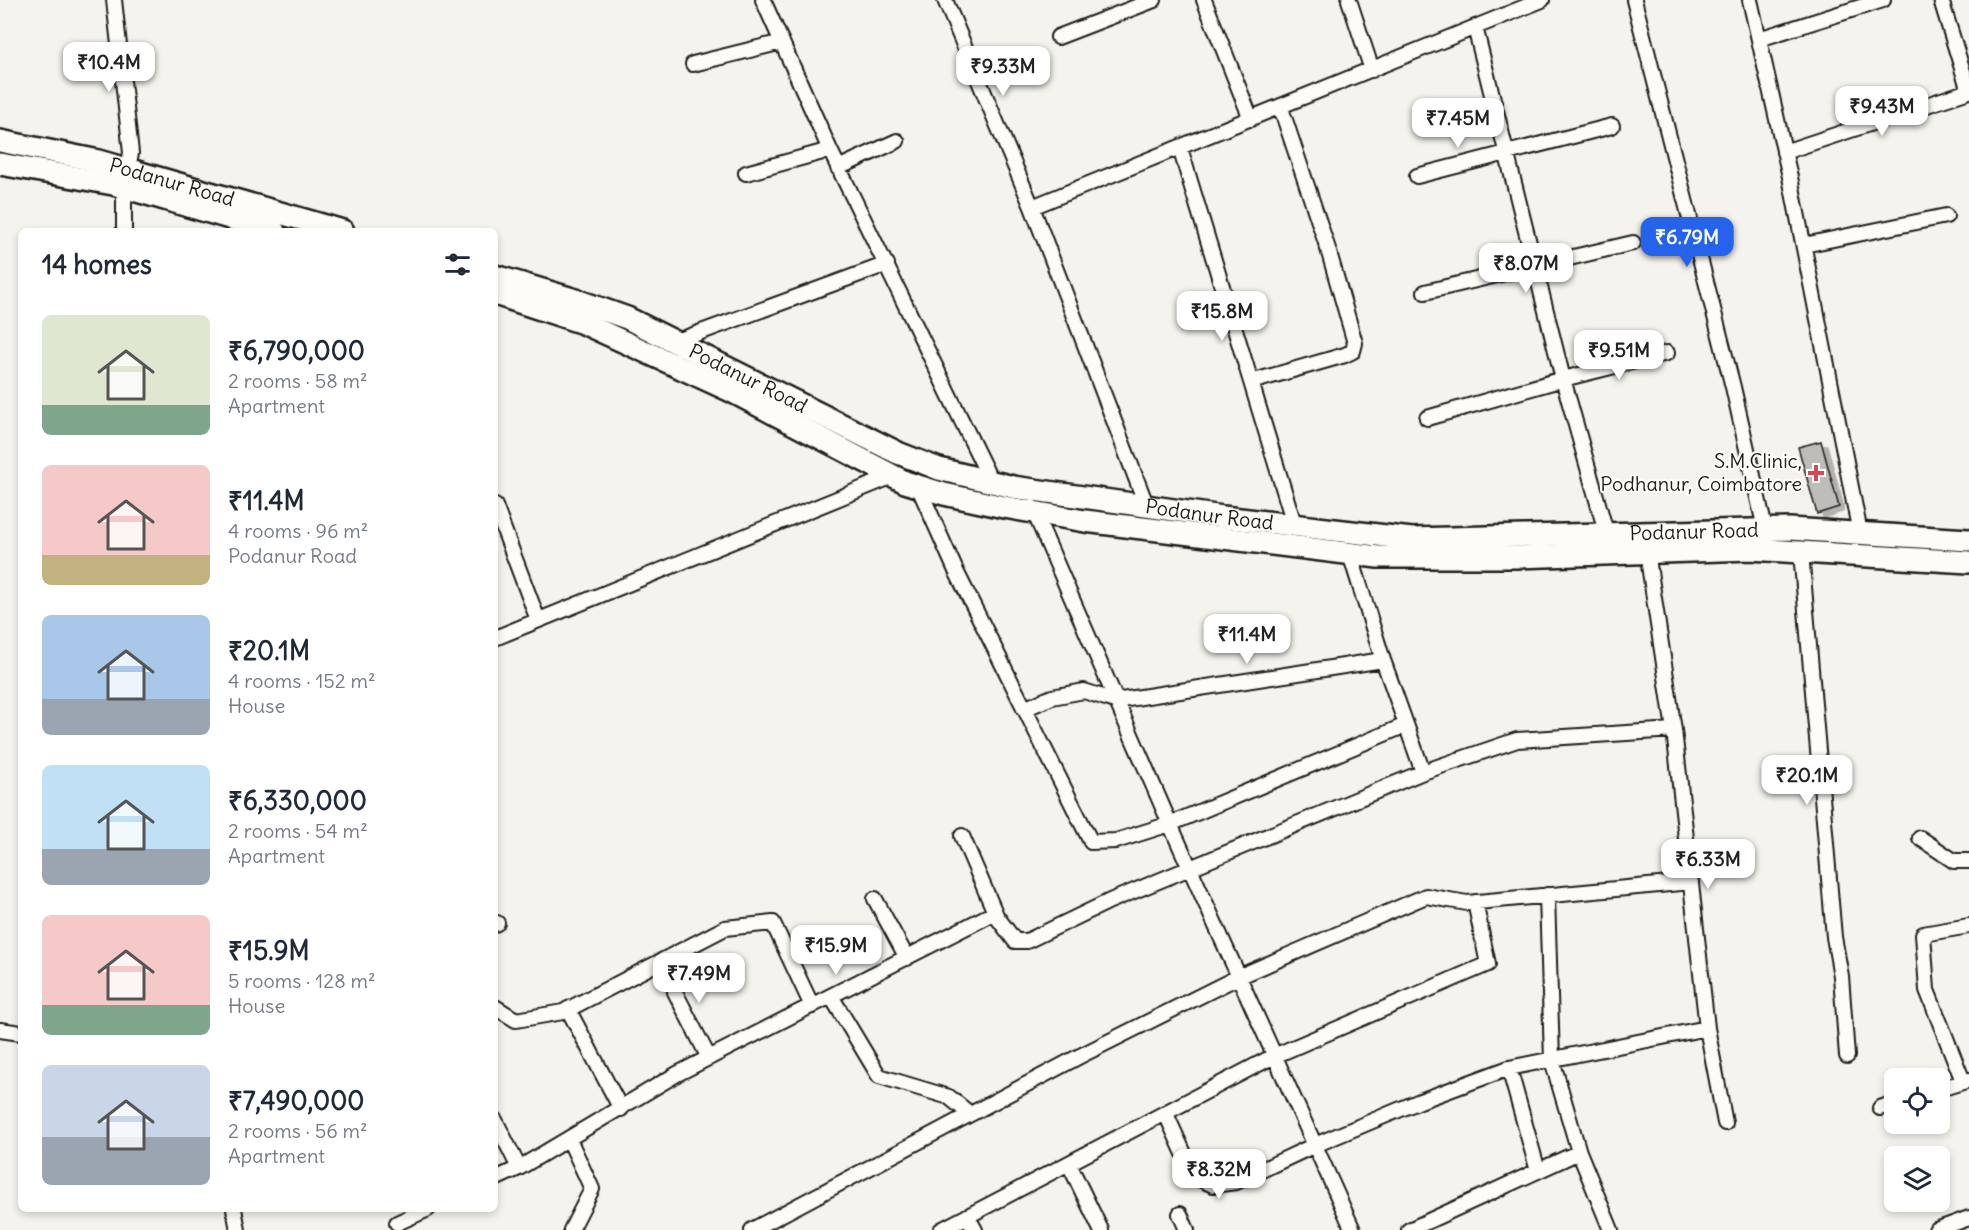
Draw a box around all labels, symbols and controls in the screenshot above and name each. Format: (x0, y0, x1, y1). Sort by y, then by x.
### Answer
pin: ₹10.4M (60, 42, 158, 93)
pin: ₹9.33M (954, 46, 1052, 97)
text: ₹10.4M (77, 49, 141, 74)
text: ₹9.33M (970, 53, 1036, 78)
pin: ₹9.43M (1833, 86, 1931, 137)
text: ₹9.43M (1849, 93, 1915, 118)
pin: ₹7.45M (1409, 98, 1507, 149)
text: ₹7.45M (1426, 105, 1490, 130)
street label: Podanur Road (107, 152, 238, 211)
pin: ₹6.79M (1638, 217, 1736, 268)
text: ₹6.79M (1655, 224, 1719, 249)
pin: ₹8.07M (1477, 243, 1575, 294)
text: 14 homes (42, 248, 152, 281)
icon: filters (441, 248, 474, 281)
text: ₹8.07M (1493, 250, 1559, 275)
pin: ₹15.8M (1173, 291, 1271, 342)
text: ₹15.8M (1191, 298, 1253, 323)
pin: ₹9.51M (1570, 330, 1668, 381)
text: ₹6,790,000 (228, 334, 365, 367)
text: ₹9.51M (1588, 337, 1650, 362)
street label: Podanur Road (685, 338, 812, 418)
icon: home (90, 339, 162, 411)
text: 2 rooms · 58 m² (228, 368, 368, 393)
text: Apartment (228, 393, 325, 418)
place label: S.M.Clinic, Podhanur, Coimbatore (1600, 448, 1802, 496)
marker: S.M.Clinic, Podhanur, Coimbatore (1807, 464, 1825, 482)
text: ₹11.4M (228, 484, 305, 517)
icon: home (90, 489, 162, 561)
street label: Podanur Road (1144, 493, 1275, 535)
street label: Podanur Road (1629, 517, 1759, 545)
text: 4 rooms · 96 m² (228, 518, 368, 543)
text: Podanur Road (228, 543, 357, 568)
pin: ₹11.4M (1198, 614, 1296, 665)
text: ₹11.4M (1218, 621, 1276, 646)
text: ₹20.1M (228, 634, 310, 667)
icon: home (90, 639, 162, 711)
text: 4 rooms · 152 m² (228, 668, 376, 693)
text: House (228, 693, 285, 718)
pin: ₹20.1M (1758, 755, 1856, 806)
text: ₹20.1M (1775, 762, 1839, 787)
text: ₹6,330,000 (228, 784, 367, 817)
icon: home (90, 789, 162, 861)
text: 2 rooms · 54 m² (228, 818, 368, 843)
pin: ₹6.33M (1659, 839, 1757, 890)
text: Apartment (228, 843, 325, 868)
text: ₹6.33M (1675, 846, 1741, 871)
pin: ₹15.9M (787, 925, 885, 976)
text: ₹15.9M (805, 932, 867, 957)
text: ₹15.9M (228, 934, 310, 967)
icon: home (90, 939, 162, 1011)
pin: ₹7.49M (650, 953, 748, 1004)
text: ₹7.49M (667, 960, 731, 985)
text: 5 rooms · 128 m² (228, 968, 376, 993)
text: House (228, 993, 285, 1018)
map controls (1884, 1068, 1950, 1212)
button: locate (1884, 1068, 1950, 1134)
text: ₹7,490,000 (228, 1084, 364, 1117)
icon: home (90, 1089, 162, 1161)
text: 2 rooms · 56 m² (228, 1118, 368, 1143)
text: Apartment (228, 1143, 325, 1168)
button: layers (1884, 1146, 1950, 1212)
pin: ₹8.32M (1170, 1149, 1268, 1200)
text: ₹8.32M (1186, 1156, 1252, 1181)

